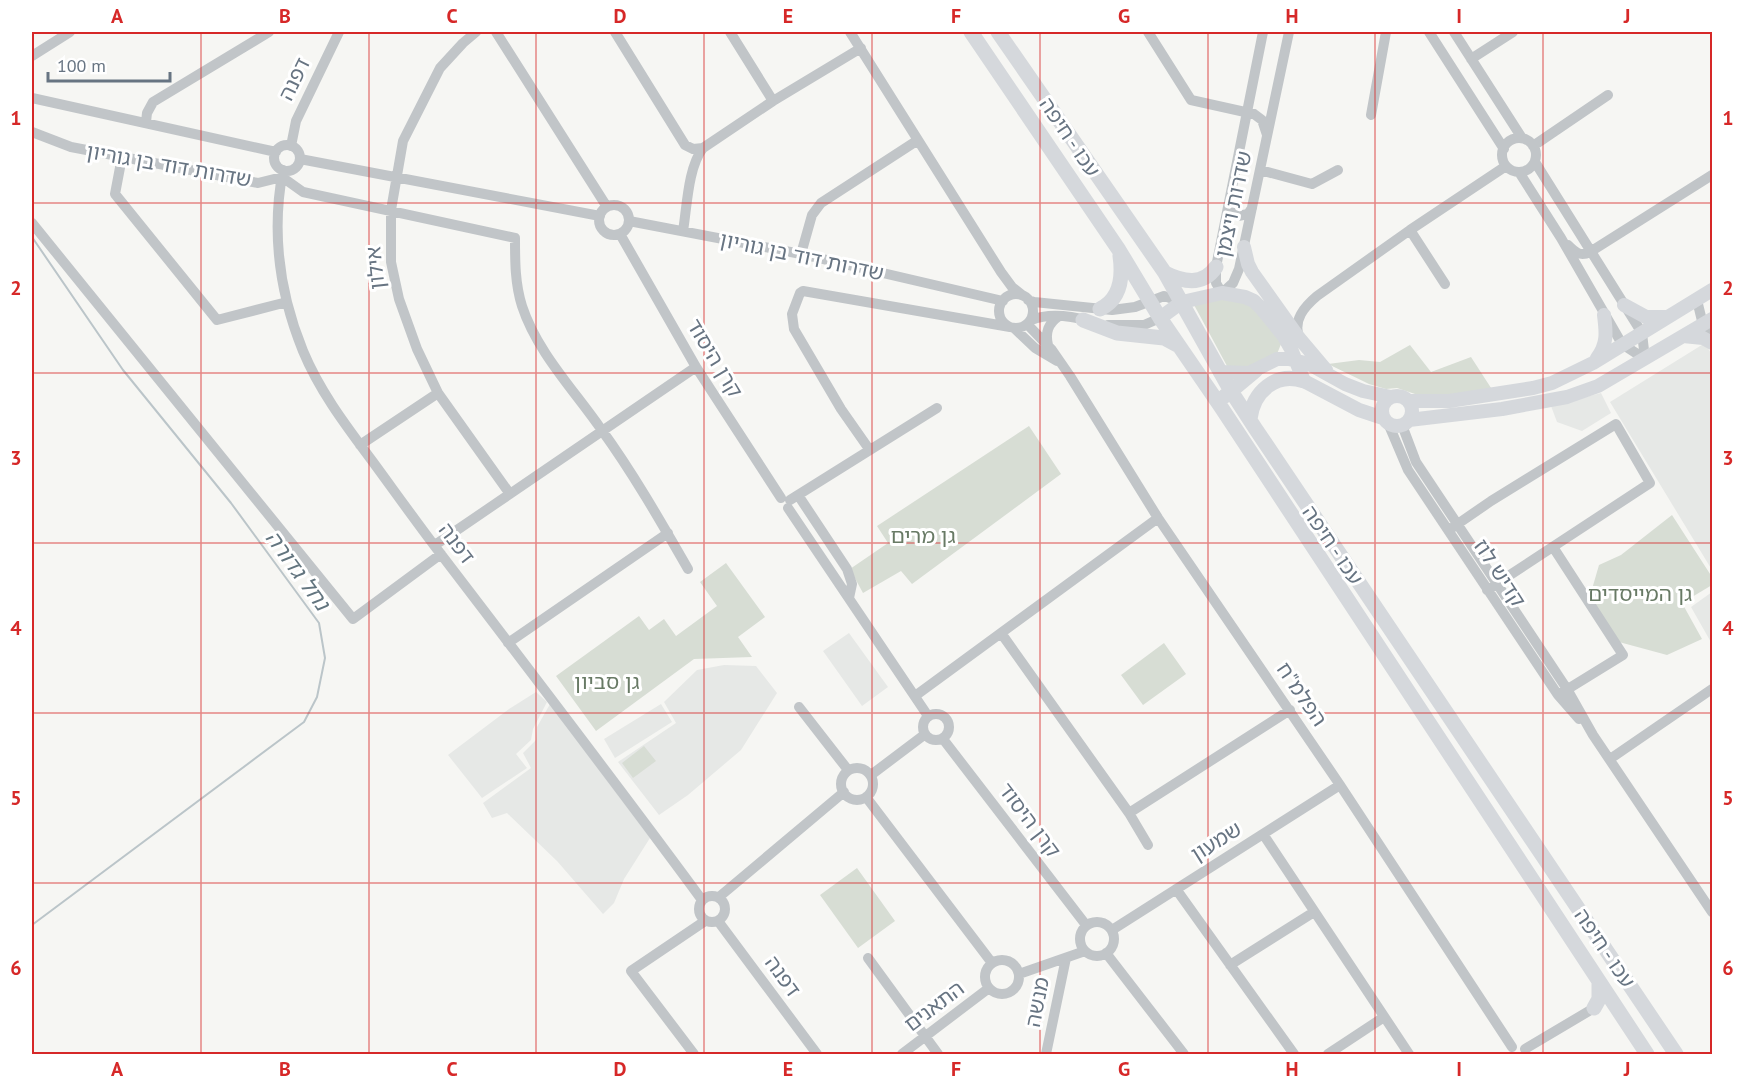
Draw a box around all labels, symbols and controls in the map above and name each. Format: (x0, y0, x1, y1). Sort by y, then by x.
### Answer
text: A (111, 3, 124, 29)
text: B (279, 3, 291, 29)
text: C (446, 3, 458, 29)
text: D (614, 3, 627, 29)
text: E (783, 3, 793, 29)
text: F (951, 3, 961, 29)
text: G (1118, 3, 1130, 29)
text: H (1285, 3, 1299, 29)
text: I (1456, 3, 1462, 29)
text: J (1623, 3, 1630, 29)
scale bar (48, 45, 170, 83)
street label: דפנה (272, 53, 316, 105)
text: 100 m (57, 54, 106, 77)
street label: עכו - חיפה (1034, 92, 1106, 182)
text: 1 (10, 105, 22, 131)
text: 1 (1722, 105, 1734, 131)
street label: שדרות דוד בן גוריון (85, 137, 253, 193)
street label: שדרות ויצמן (1209, 148, 1257, 260)
street label: שדרות דוד בן גוריון (718, 225, 886, 287)
street label: אילון (359, 245, 391, 291)
text: 2 (10, 275, 22, 301)
text: 2 (1722, 275, 1734, 301)
street label: קרן היסוד (681, 314, 749, 402)
text: 3 (10, 445, 22, 471)
text: 3 (1722, 445, 1734, 471)
street label: עכו - חיפה (1297, 500, 1369, 590)
street label: דפנה (433, 517, 481, 569)
park label: גן מרים (890, 522, 956, 549)
water label: נחל גדורה (260, 525, 337, 617)
street label: קדיש לוז (1468, 534, 1532, 612)
park label: גן המייסדים (1588, 580, 1692, 607)
text: 4 (10, 615, 22, 641)
text: 4 (1722, 615, 1734, 641)
street label: הפלמ"ח (1271, 657, 1333, 731)
park label: גן סביון (574, 668, 640, 695)
street label: קרן היסוד (993, 777, 1067, 863)
text: 5 (10, 785, 22, 811)
text: 5 (1722, 785, 1734, 811)
street label: שמעון (1186, 815, 1246, 867)
street label: עכו - חיפה (1569, 903, 1641, 993)
street label: דפנה (759, 950, 807, 1002)
text: 6 (10, 955, 22, 981)
text: 6 (1722, 955, 1734, 981)
street label: התאנים (899, 975, 969, 1037)
street label: מנשה (1019, 975, 1055, 1029)
text: A (111, 1056, 124, 1082)
text: B (279, 1056, 291, 1082)
text: C (446, 1056, 458, 1082)
text: D (614, 1056, 627, 1082)
text: E (783, 1056, 793, 1082)
text: F (951, 1056, 961, 1082)
text: G (1118, 1056, 1130, 1082)
text: H (1285, 1056, 1299, 1082)
text: I (1456, 1056, 1462, 1082)
text: J (1623, 1056, 1630, 1082)

